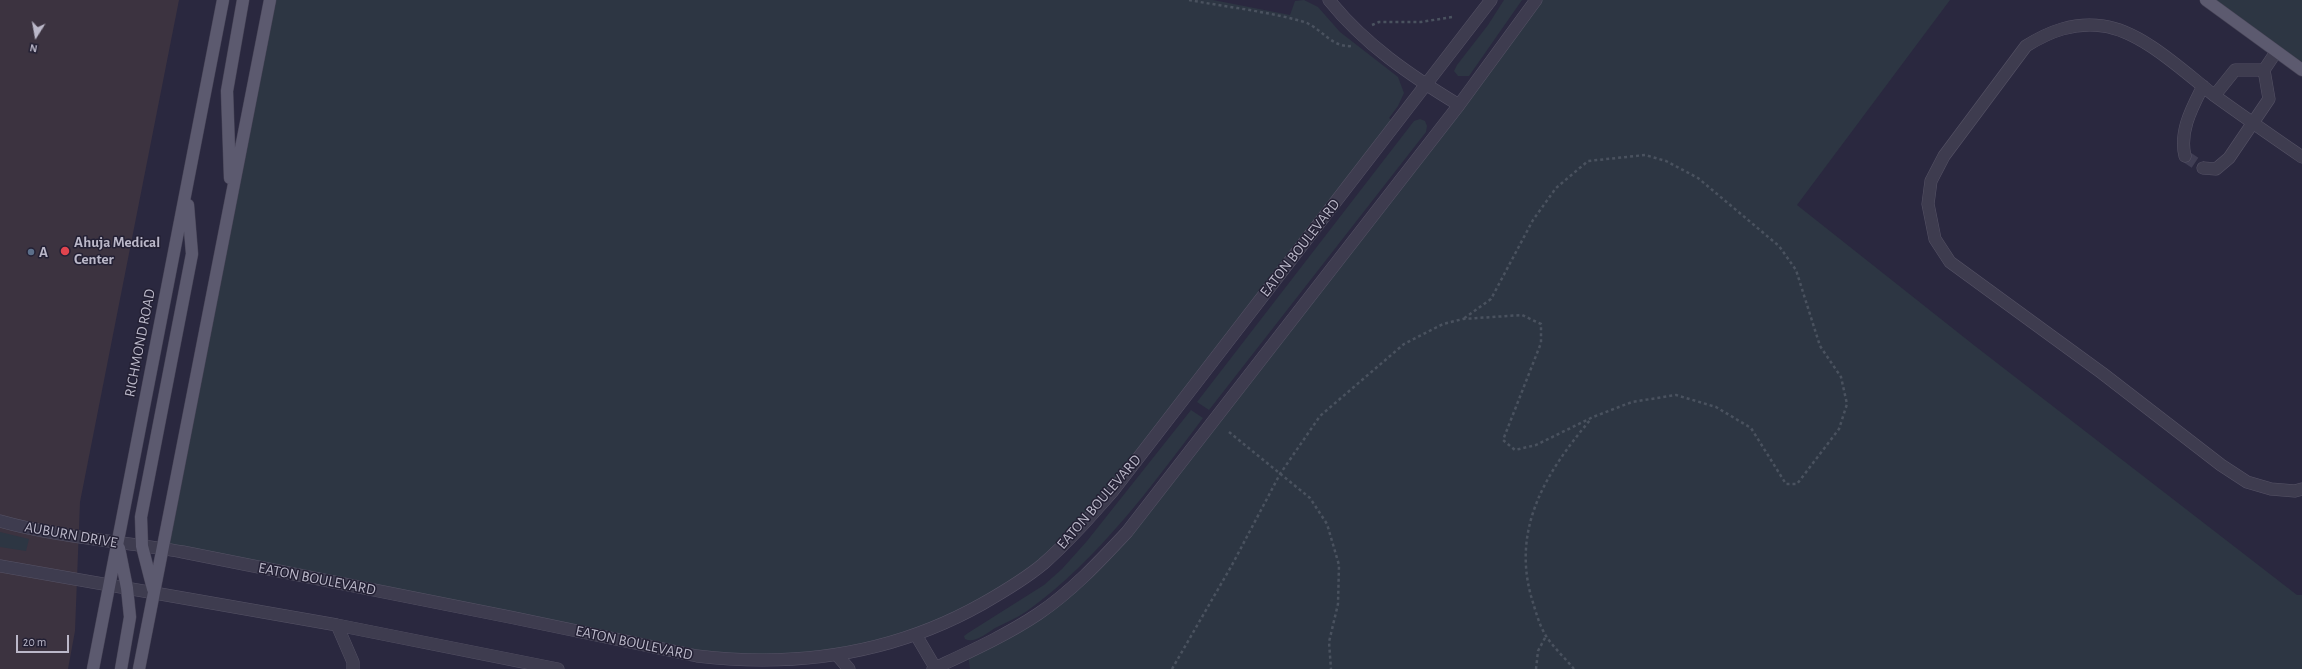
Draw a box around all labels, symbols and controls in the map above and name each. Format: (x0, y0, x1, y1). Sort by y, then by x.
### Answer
north arrow (16, 16, 56, 56)
text: N (29, 42, 38, 54)
street label: EATON BOULEVARD (1256, 195, 1344, 301)
place label: Ahuja Medical Center (74, 233, 160, 268)
place label: A (39, 243, 48, 261)
marker: Ahuja Medical Center (59, 245, 71, 257)
marker: A (26, 247, 36, 257)
street label: RICHMOND ROAD (121, 287, 159, 399)
street label: EATON BOULEVARD (1053, 451, 1145, 553)
street label: AUBURN DRIVE (23, 518, 119, 552)
street label: EATON BOULEVARD (257, 559, 377, 599)
street label: EATON BOULEVARD (574, 622, 694, 664)
scale bar (18, 627, 71, 653)
text: 20 m (23, 636, 46, 648)

